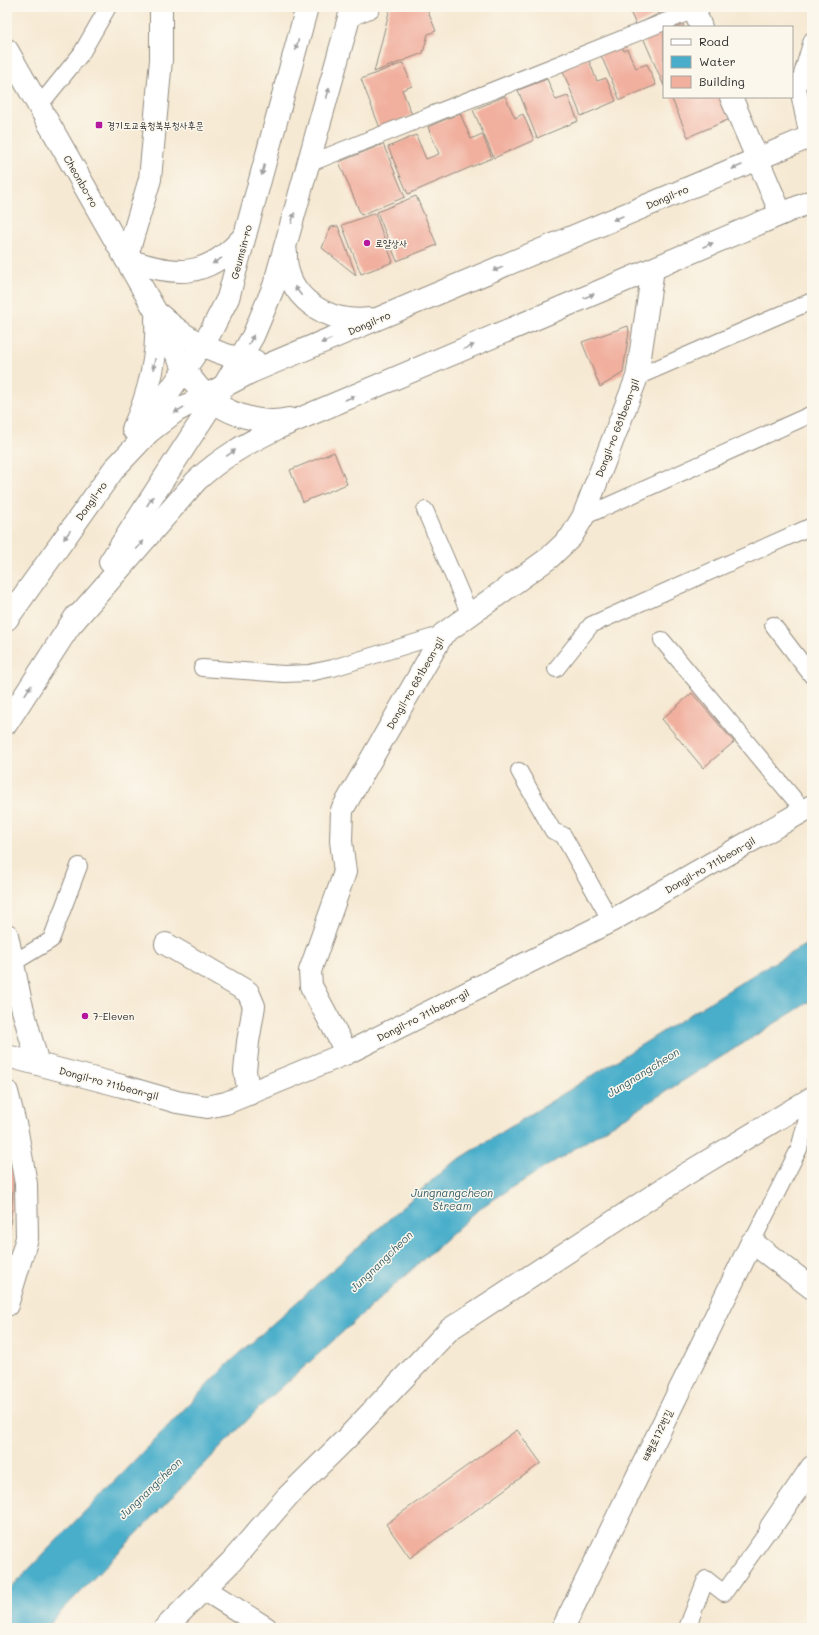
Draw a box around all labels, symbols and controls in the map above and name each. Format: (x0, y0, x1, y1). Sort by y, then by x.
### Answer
legend (663, 26, 793, 98)
text: Road (699, 33, 729, 49)
one-way arrow (294, 39, 300, 51)
text: Water (699, 53, 736, 69)
text: Building (699, 73, 745, 89)
one-way arrow (325, 87, 331, 99)
place label: 경기도교육청북부청사후문 (107, 118, 204, 132)
marker: 경기도교육청북부청사후문 (94, 120, 104, 130)
street label: Cheonbo-ro (60, 152, 102, 210)
one-way arrow (260, 164, 266, 176)
one-way arrow (731, 165, 743, 171)
street label: Dongil-ro (644, 182, 690, 212)
one-way arrow (290, 212, 296, 224)
one-way arrow (612, 215, 623, 221)
street label: Geumsin-ro (227, 223, 255, 281)
place label: 로얄상사 (375, 236, 407, 250)
marker: 로얄상사 (362, 238, 372, 248)
one-way arrow (703, 242, 715, 248)
one-way arrow (211, 257, 223, 264)
one-way arrow (492, 266, 503, 272)
one-way arrow (294, 285, 302, 296)
one-way arrow (583, 293, 594, 299)
street label: Dongil-ro (346, 308, 392, 338)
one-way arrow (248, 334, 255, 345)
one-way arrow (321, 338, 332, 344)
one-way arrow (464, 344, 475, 350)
one-way arrow (150, 358, 156, 371)
street label: Dongil-ro 681beon-gil (592, 377, 642, 479)
one-way arrow (344, 395, 355, 401)
one-way arrow (173, 406, 185, 413)
one-way arrow (225, 449, 236, 457)
street label: Dongil-ro (72, 479, 110, 523)
one-way arrow (146, 496, 154, 506)
one-way arrow (62, 530, 71, 541)
one-way arrow (135, 540, 144, 551)
street label: Dongil-ro 681beon-gil (383, 634, 447, 732)
one-way arrow (24, 685, 32, 695)
street label: Dongil-ro 711beon-gil (662, 833, 758, 897)
street label: Dongil-ro 711beon-gil (374, 986, 472, 1044)
place label: 7-Eleven (93, 1009, 134, 1023)
marker: 7-Eleven (80, 1011, 90, 1021)
water label: Jungnangcheon (604, 1044, 682, 1100)
street label: Dongil-ro 711beon-gil (58, 1063, 160, 1103)
water label: Jungnangcheon Stream (411, 1185, 493, 1213)
water label: Jungnangcheon (346, 1227, 416, 1295)
street label: 태평로172번길 (638, 1407, 676, 1463)
water label: Jungnangcheon (115, 1454, 185, 1522)

